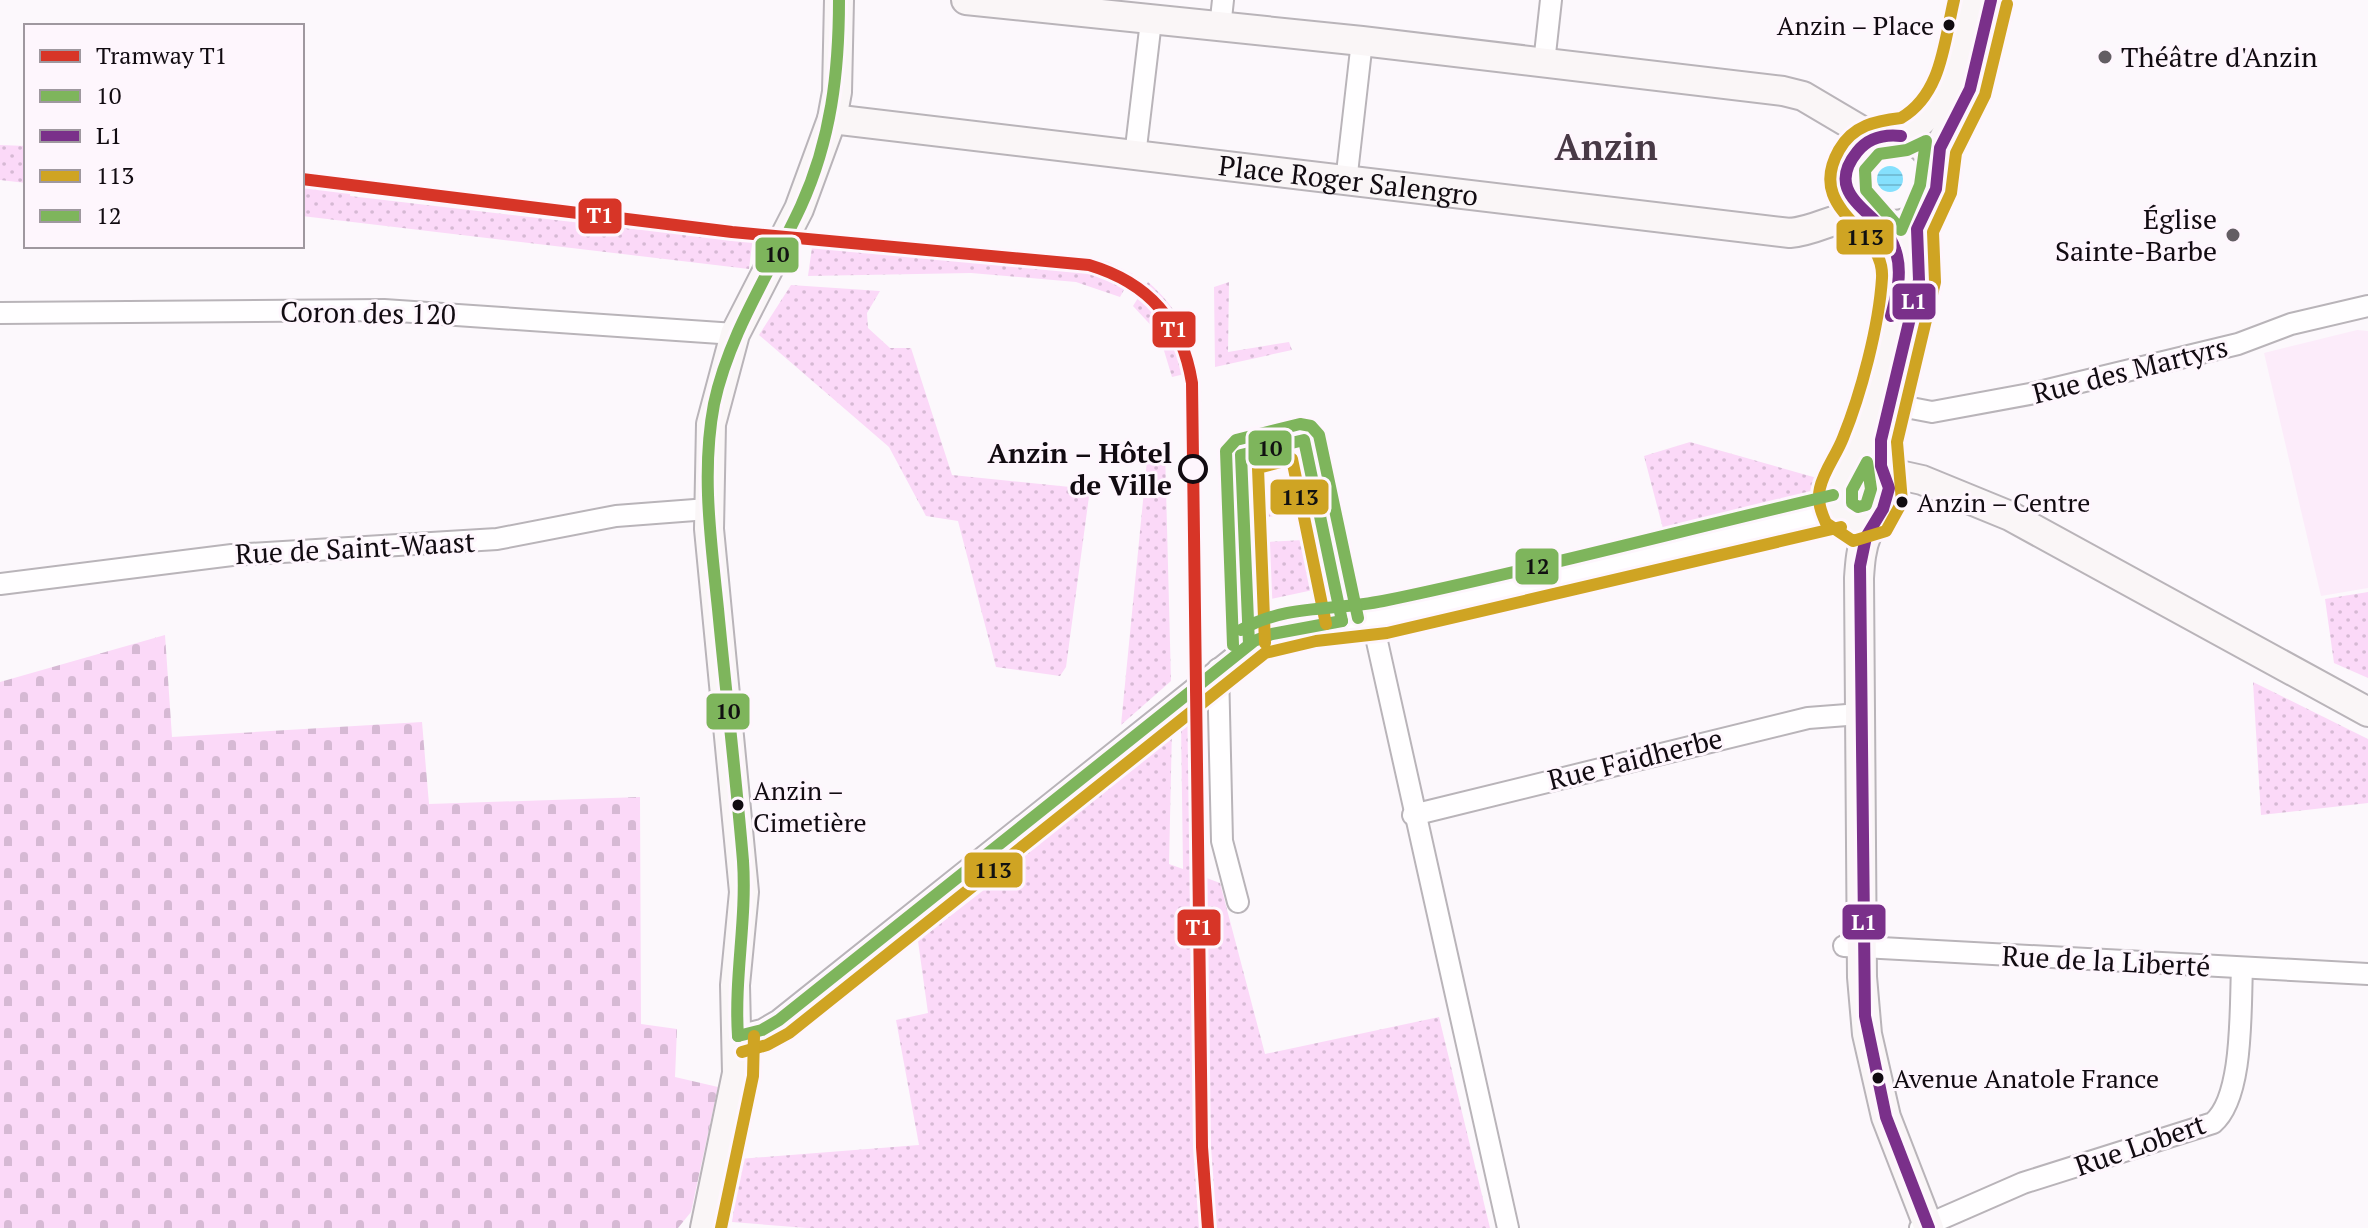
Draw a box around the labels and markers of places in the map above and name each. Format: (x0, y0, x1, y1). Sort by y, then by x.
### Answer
place label: Anzin – Place (1777, 8, 1934, 42)
marker: Anzin – Place (1941, 17, 1957, 33)
place label: Théâtre d'Anzin (2121, 38, 2318, 75)
marker: Théâtre d'Anzin (2096, 48, 2114, 66)
place label: Église Sainte-Barbe (2055, 200, 2217, 269)
marker: Église Sainte-Barbe (2224, 226, 2242, 244)
place label: Anzin – Hôtel de Ville (988, 434, 1172, 503)
marker: Anzin – Hôtel de Ville (1179, 455, 1207, 483)
place label: Anzin – Centre (1917, 485, 2090, 519)
marker: Anzin – Centre (1894, 494, 1910, 510)
place label: Anzin – Cimetière (753, 773, 867, 839)
marker: Anzin – Cimetière (730, 797, 746, 813)
place label: Avenue Anatole France (1893, 1061, 2159, 1095)
marker: Avenue Anatole France (1870, 1070, 1886, 1086)

